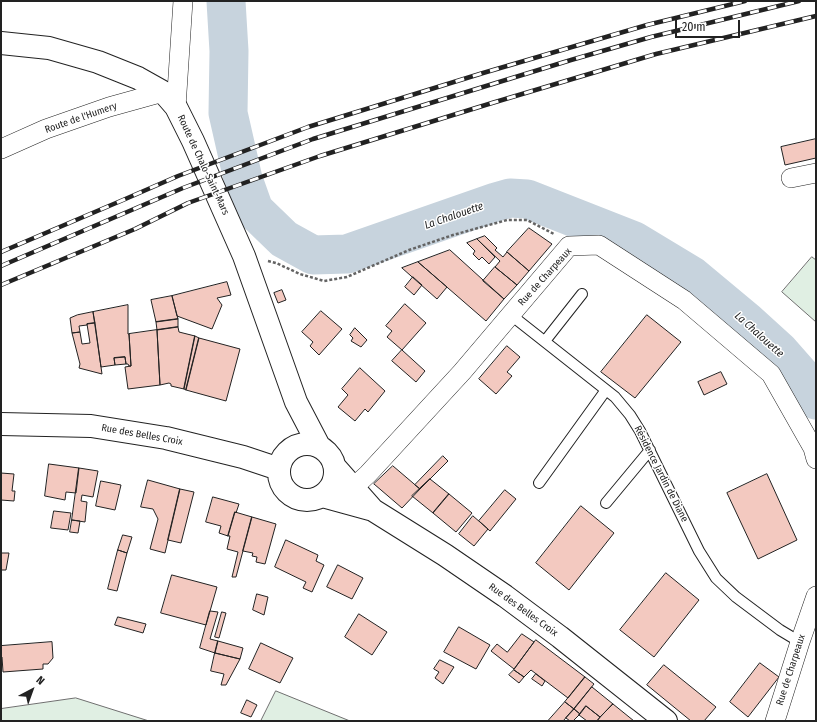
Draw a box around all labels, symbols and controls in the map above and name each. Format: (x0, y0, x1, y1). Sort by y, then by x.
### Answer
scale bar (677, 12, 742, 38)
text: 20 m (682, 20, 706, 34)
street label: Route de l'Humery (43, 100, 119, 136)
street label: Route de Chalo-Saint-Mars (175, 113, 231, 217)
water label: La Chalouette (423, 200, 485, 232)
street label: Rue de Charpeaux (516, 246, 574, 308)
water label: La Chalouette (732, 310, 786, 360)
street label: Rue des Belles Croix (100, 422, 184, 448)
street label: Résidence Jardin de Diane (631, 424, 691, 524)
street label: Rue des Belles Croix (486, 581, 560, 639)
street label: Rue de Charpeaux (774, 633, 808, 707)
north arrow (12, 670, 52, 710)
text: N (33, 673, 47, 688)

